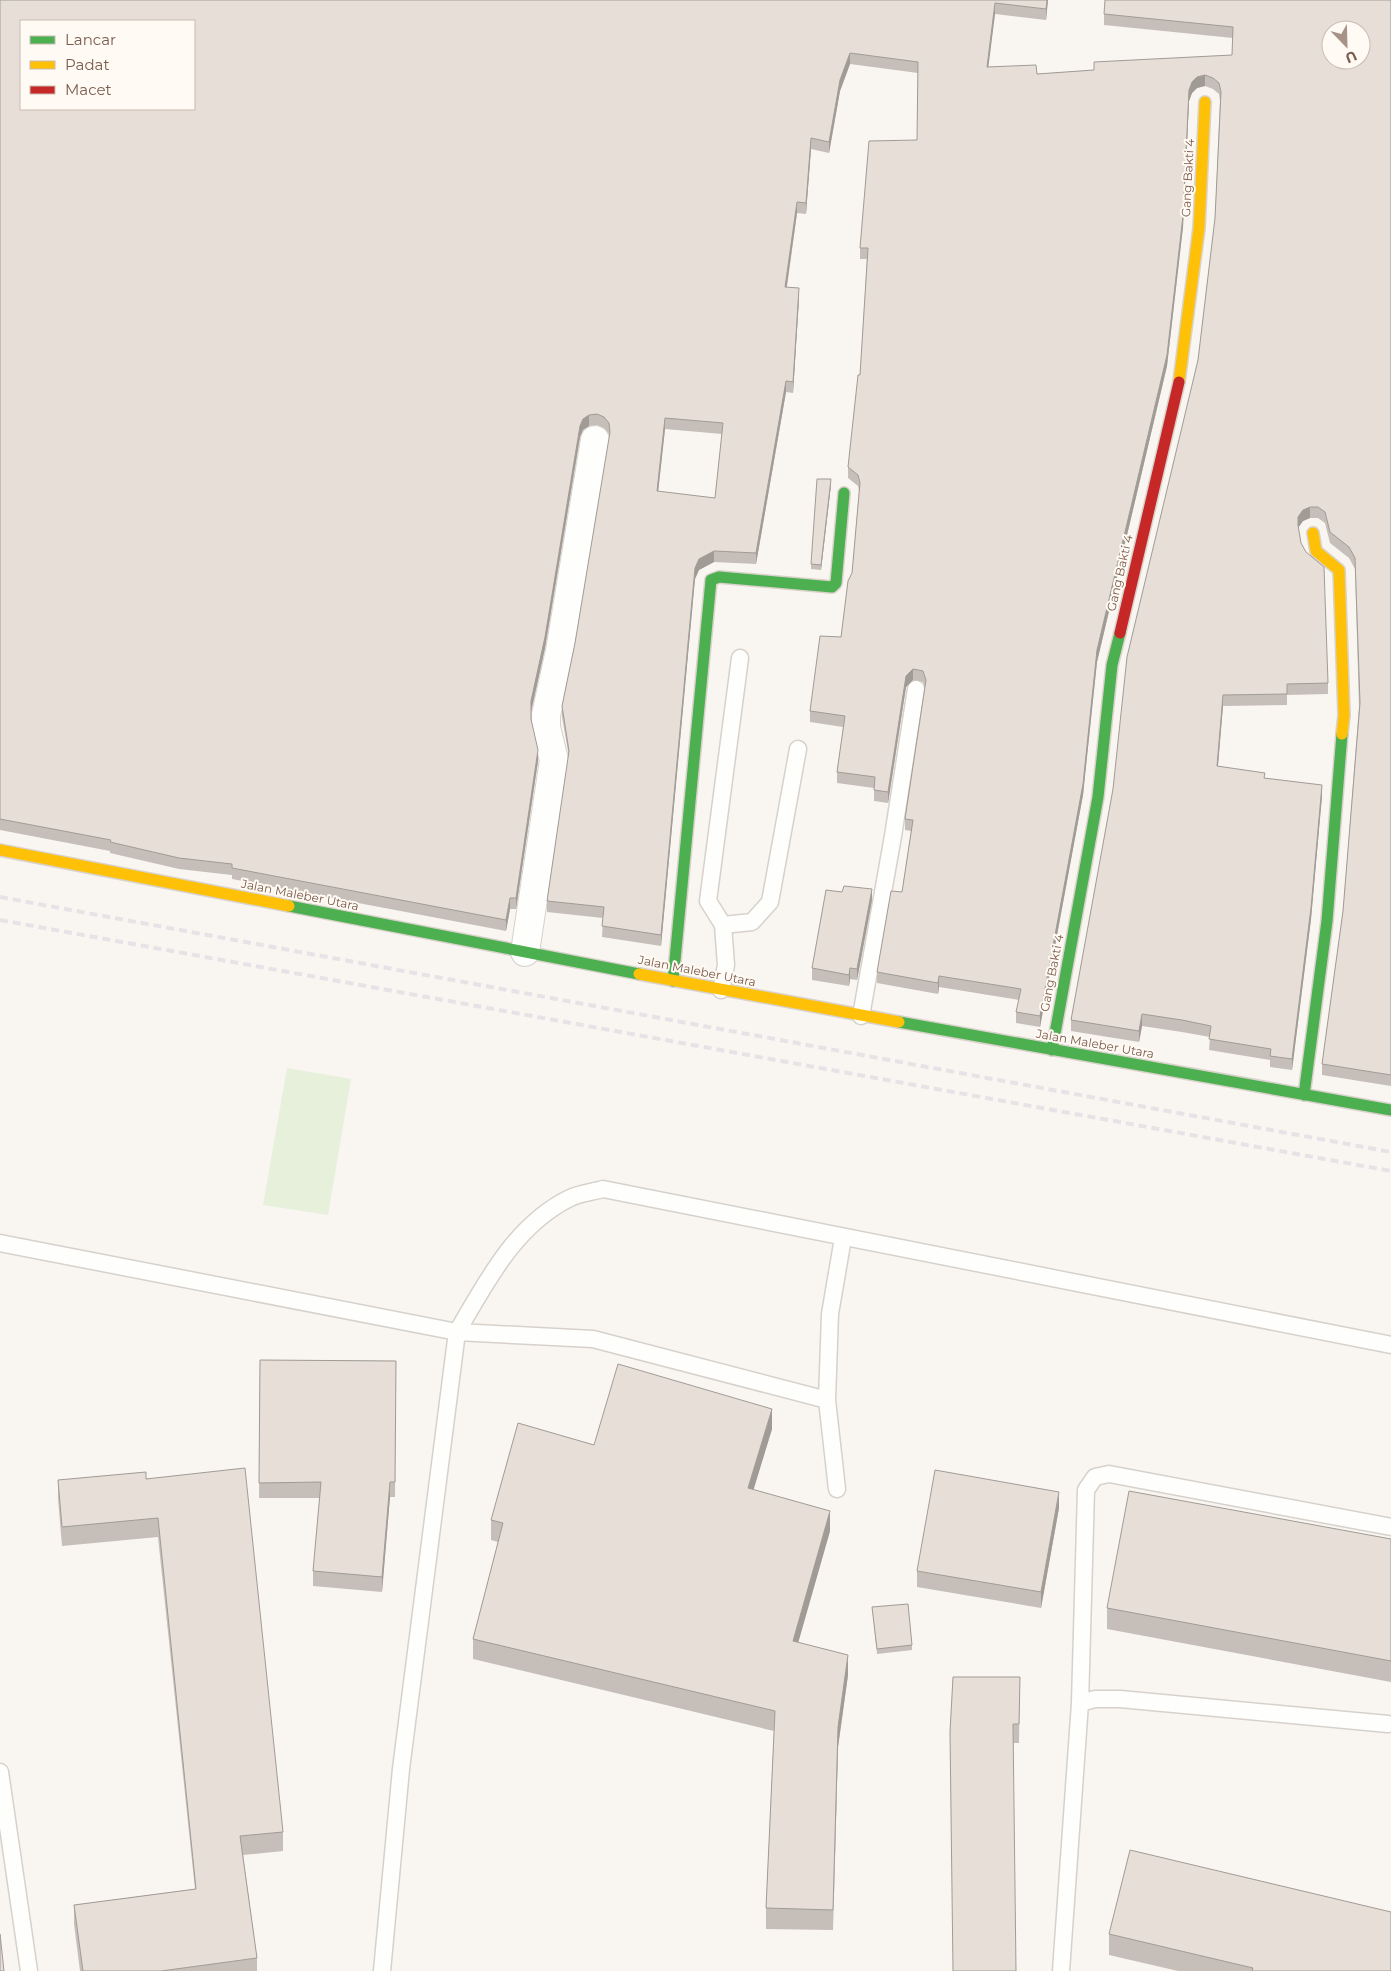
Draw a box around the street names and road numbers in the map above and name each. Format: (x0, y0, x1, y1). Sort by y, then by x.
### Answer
street label: Gang Bakti 4 (1178, 138, 1197, 217)
street label: Gang Bakti 4 (1103, 533, 1136, 613)
street label: Jalan Maleber Utara (239, 876, 360, 913)
street label: Gang Bakti 4 (1037, 933, 1066, 1013)
street label: Jalan Maleber Utara (636, 952, 757, 989)
street label: Jalan Maleber Utara (1034, 1026, 1155, 1061)

